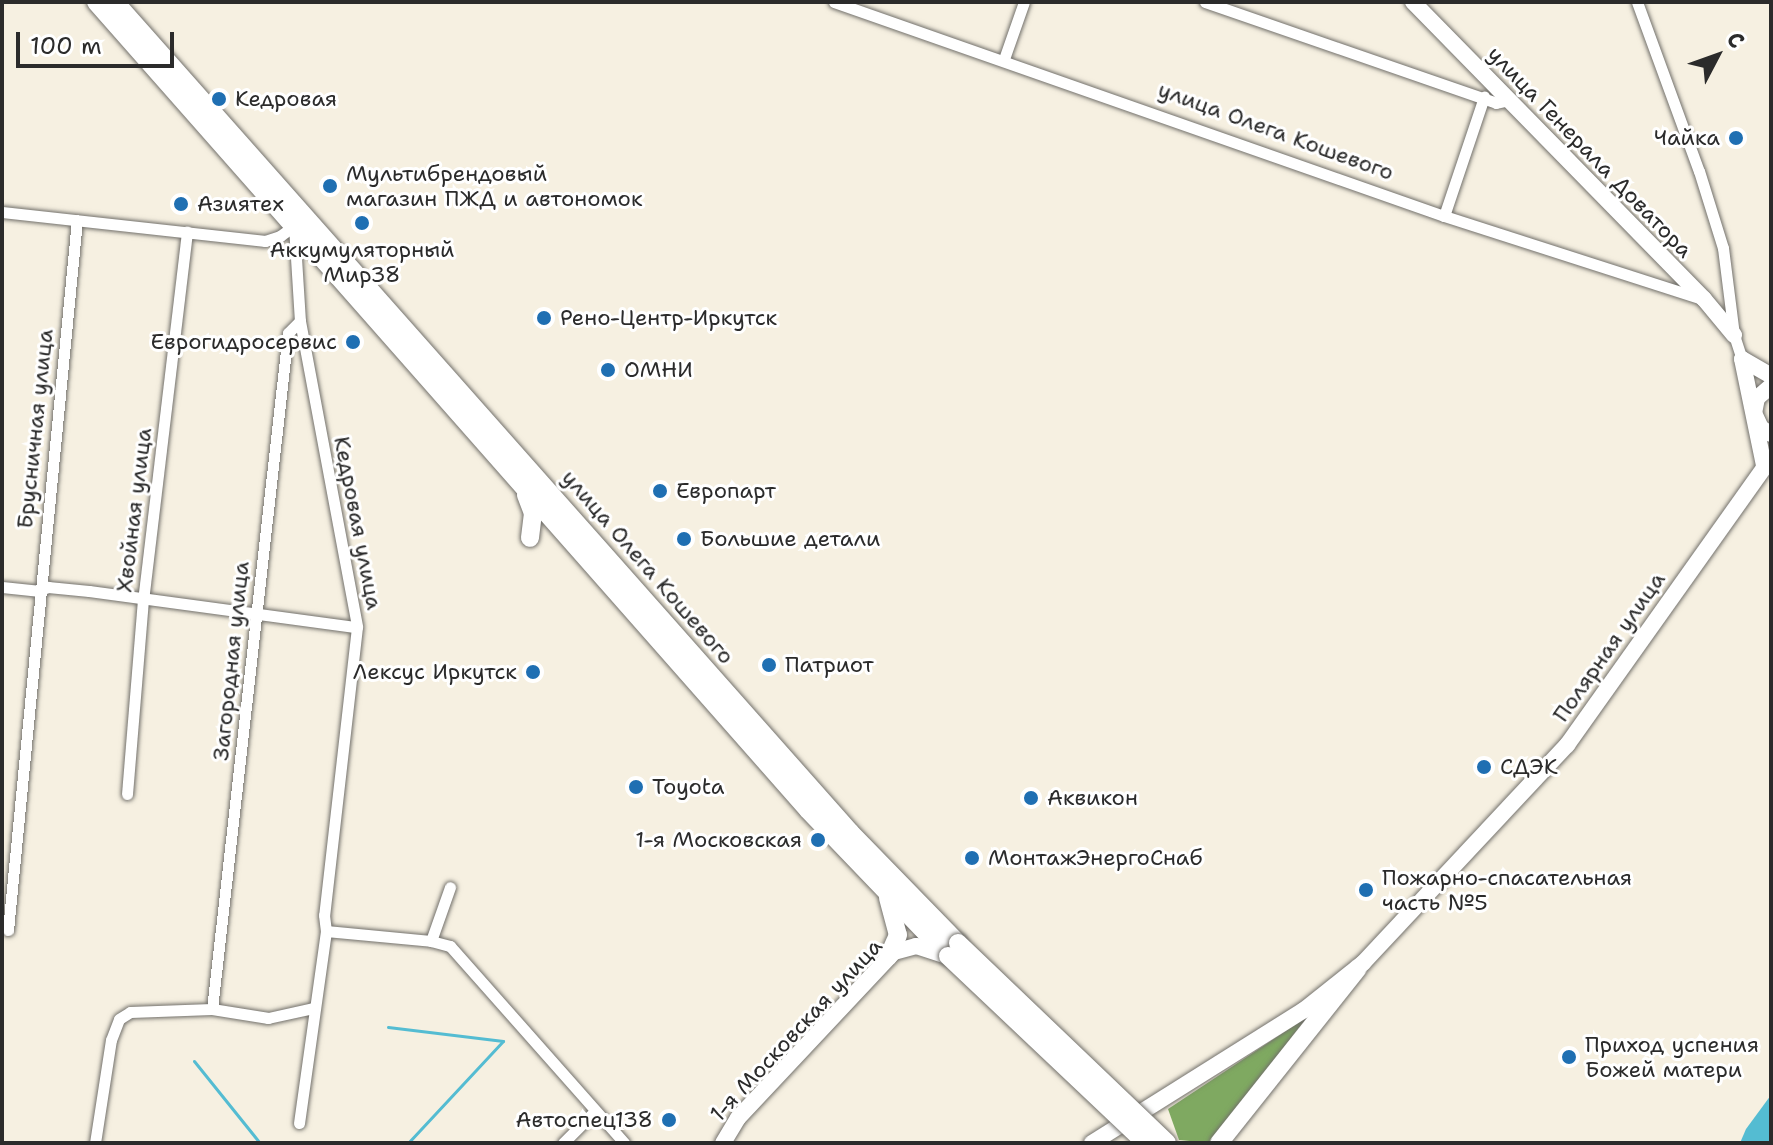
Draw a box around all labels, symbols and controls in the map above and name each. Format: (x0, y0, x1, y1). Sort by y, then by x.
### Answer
scale bar (20, 16, 178, 66)
north arrow (1677, 16, 1757, 96)
text: С (1720, 25, 1751, 55)
text: 100 m (30, 30, 102, 62)
street label: улица Генерала Доватора (1482, 41, 1698, 263)
street label: улица Олега Кошевого (1155, 76, 1397, 186)
place label: Кедровая (235, 86, 337, 112)
marker: Кедровая (210, 90, 228, 108)
place label: Чайка (1654, 125, 1720, 151)
marker: Чайка (1727, 129, 1745, 147)
place label: Мультибрендовый магазин ПЖД и автономок (346, 160, 643, 212)
marker: Мультибрендовый магазин ПЖД и автономок (321, 177, 339, 195)
place label: Азиятех (197, 191, 284, 217)
marker: Азиятех (172, 195, 190, 213)
marker: Аккумуляторный Мир38 (353, 214, 371, 232)
place label: Аккумуляторный Мир38 (270, 236, 454, 288)
place label: Рено-Центр-Иркутск (560, 305, 777, 331)
marker: Рено-Центр-Иркутск (535, 309, 553, 327)
street label: Брусничная улица (11, 328, 59, 530)
place label: Еврогидросервис (151, 329, 337, 355)
marker: Еврогидросервис (344, 333, 362, 351)
place label: ОМНИ (624, 357, 693, 383)
marker: ОМНИ (599, 361, 617, 379)
street label: Хвойная улица (111, 426, 157, 594)
street label: Кедровая улица (328, 434, 388, 612)
street label: улица Олега Кошевого (556, 465, 740, 669)
place label: Европарт (676, 478, 776, 504)
marker: Европарт (651, 482, 669, 500)
place label: Большие детали (700, 526, 880, 552)
marker: Большие детали (675, 530, 693, 548)
street label: Загородная улица (207, 560, 255, 762)
street label: Полярная улица (1547, 567, 1671, 727)
place label: Патриот (785, 652, 874, 678)
marker: Патриот (760, 656, 778, 674)
place label: Лексус Иркутск (353, 659, 517, 685)
marker: Лексус Иркутск (524, 663, 542, 681)
place label: СДЭК (1500, 754, 1558, 780)
marker: СДЭК (1475, 758, 1493, 776)
place label: Toyota (652, 774, 725, 800)
marker: Toyota (627, 778, 645, 796)
place label: Аквикон (1047, 785, 1138, 811)
marker: Аквикон (1022, 789, 1040, 807)
place label: 1-я Московская (635, 827, 802, 853)
marker: 1-я Московская (809, 831, 827, 849)
place label: МонтажЭнергоСнаб (988, 845, 1203, 871)
marker: МонтажЭнергоСнаб (963, 849, 981, 867)
place label: Пожарно-спасательная часть №5 (1382, 864, 1632, 916)
marker: Пожарно-спасательная часть №5 (1357, 881, 1375, 899)
street label: 1-я Московская улица (704, 933, 888, 1127)
place label: Приход успения Божей матери (1585, 1031, 1759, 1082)
marker: Приход успения Божей матери (1560, 1048, 1578, 1066)
place label: Автоспец138 (515, 1107, 653, 1133)
marker: Автоспец138 (660, 1111, 678, 1129)

